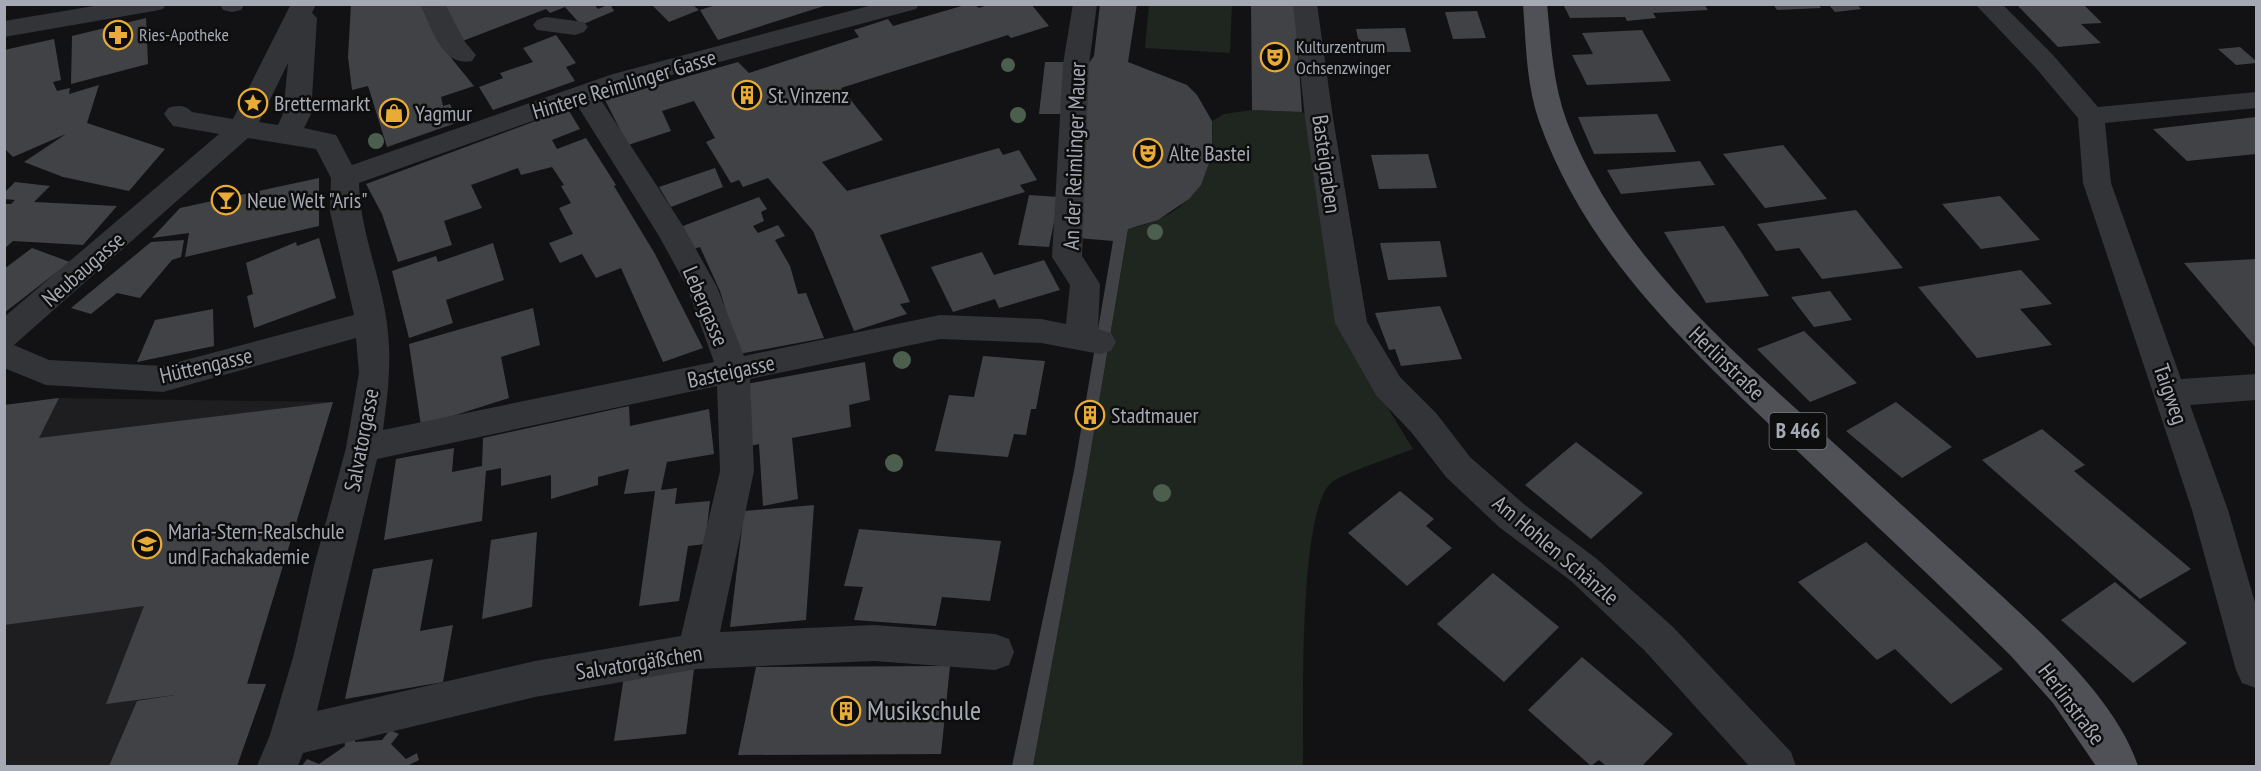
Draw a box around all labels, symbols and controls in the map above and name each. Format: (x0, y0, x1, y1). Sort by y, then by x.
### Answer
pharmacy icon: Ries-Apotheke (102, 19, 134, 51)
place label: Ries-Apotheke (139, 23, 229, 46)
place label: Kulturzentrum Ochsenzwinger (1296, 35, 1391, 79)
theatre icon: Kulturzentrum Ochsenzwinger (1259, 41, 1291, 73)
street label: Hintere Reimlinger Gasse (528, 43, 720, 125)
street label: An der Reimlinger Mauer (1057, 61, 1091, 251)
building icon: St. Vinzenz (731, 79, 763, 111)
place label: St. Vinzenz (768, 81, 849, 109)
place icon: Brettermarkt (237, 87, 269, 119)
place label: Brettermarkt (274, 89, 370, 117)
shop icon: Yagmur (378, 97, 410, 129)
place label: Yagmur (415, 99, 472, 127)
street label: Basteigraben (1306, 113, 1348, 215)
theatre icon: Alte Bastei (1132, 137, 1164, 169)
place label: Alte Bastei (1169, 139, 1251, 167)
bar icon: Neue Welt "Aris" (210, 184, 242, 216)
place label: Neue Welt "Aris" (247, 186, 368, 214)
street label: Neubaugasse (36, 225, 130, 313)
street label: Lebergasse (677, 262, 735, 350)
street label: Herlinstraße (1683, 320, 1771, 406)
street label: Hüttengasse (157, 341, 255, 389)
street label: Basteigasse (685, 348, 777, 394)
street label: Taigweg (2148, 360, 2194, 428)
street label: Salvatorgasse (337, 386, 385, 494)
building icon: Stadtmauer (1074, 399, 1106, 431)
place label: Stadtmauer (1111, 401, 1199, 429)
road number: B 466 (1770, 413, 1826, 449)
street label: Am Hohlen Schänzle (1487, 489, 1625, 611)
place label: Maria-Stern-Realschule und Fachakademie (168, 517, 345, 570)
school or university icon: Maria-Stern-Realschule und Fachakademie (131, 528, 163, 560)
street label: Salvatorgäßchen (574, 638, 704, 686)
street label: Herlinstraße (2032, 658, 2112, 750)
place label: Musikschule (867, 693, 981, 727)
building icon: Musikschule (830, 695, 862, 727)

